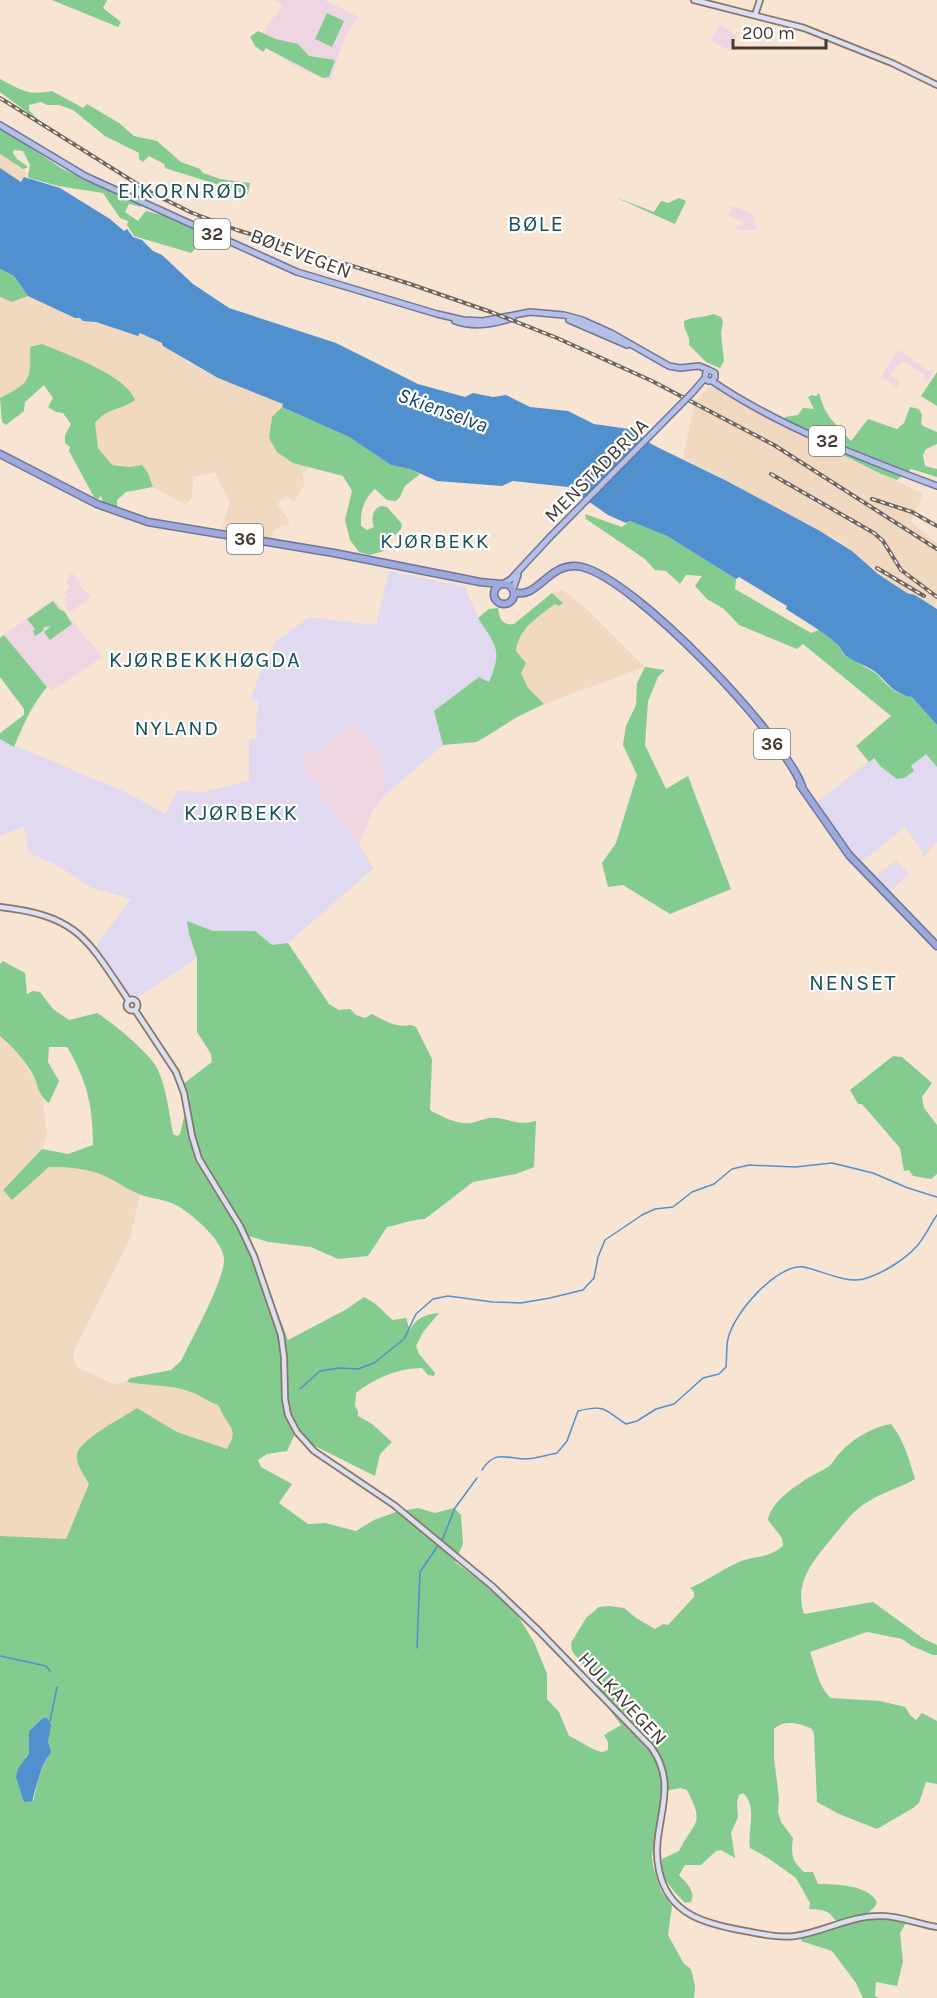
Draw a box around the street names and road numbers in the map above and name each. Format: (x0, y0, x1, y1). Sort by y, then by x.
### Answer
road number: 32 (194, 219, 230, 249)
street label: BØLEVEGEN (247, 224, 355, 283)
street label: MENSTADBRUA (540, 414, 653, 527)
road number: 32 (809, 426, 845, 456)
road number: 36 (227, 524, 263, 554)
road number: 36 (754, 729, 790, 759)
street label: HULKAVEGEN (574, 1647, 672, 1750)

